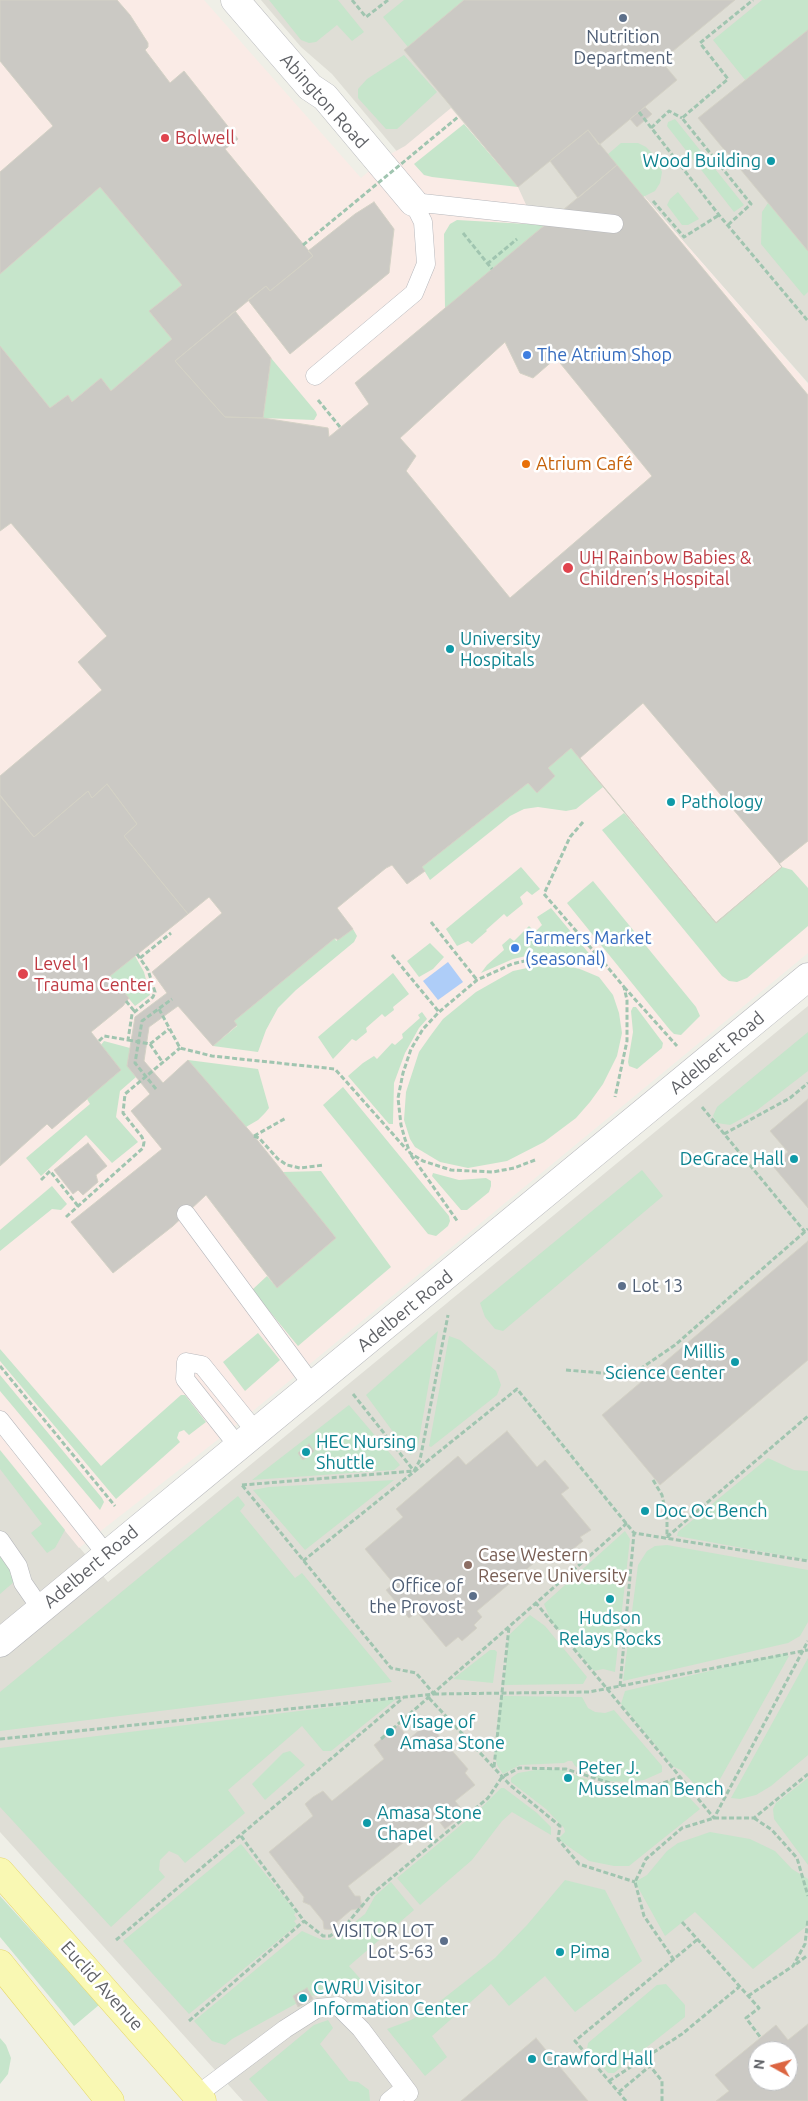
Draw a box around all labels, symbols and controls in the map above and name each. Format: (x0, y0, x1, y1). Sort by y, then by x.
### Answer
marker: Nutrition Department (617, 12, 629, 24)
place label: Nutrition Department (573, 26, 673, 68)
street label: Abington Road (276, 49, 372, 153)
place label: Bolwell (175, 127, 235, 149)
marker: Bolwell (159, 132, 171, 144)
place label: Wood Building (643, 150, 761, 172)
marker: Wood Building (765, 155, 777, 167)
place label: The Atrium Shop (537, 344, 672, 366)
marker: The Atrium Shop (521, 349, 533, 361)
place label: Atrium Café (536, 453, 633, 475)
marker: Atrium Café (520, 458, 532, 470)
place label: UH Rainbow Babies & Children’s Hospital (579, 547, 751, 590)
marker: UH Rainbow Babies & Children’s Hospital (561, 561, 575, 575)
place label: University Hospitals (460, 628, 540, 670)
marker: University Hospitals (444, 643, 456, 655)
place label: Pathology (681, 791, 763, 813)
marker: Pathology (665, 796, 677, 808)
place label: Farmers Market (seasonal) (525, 927, 652, 970)
marker: Farmers Market (seasonal) (509, 942, 521, 954)
place label: Level 1 Trauma Center (34, 953, 154, 996)
marker: Level 1 Trauma Center (16, 967, 30, 981)
street label: Adelbert Road (665, 1007, 769, 1099)
place label: DeGrace Hall (680, 1148, 784, 1170)
marker: DeGrace Hall (788, 1153, 800, 1165)
street label: Adelbert Road (353, 1266, 457, 1356)
place label: Lot 13 (632, 1275, 683, 1297)
marker: Lot 13 (616, 1280, 628, 1292)
place label: Millis Science Center (605, 1341, 725, 1384)
marker: Millis Science Center (729, 1356, 741, 1368)
place label: HEC Nursing Shuttle (316, 1431, 416, 1474)
marker: HEC Nursing Shuttle (300, 1446, 312, 1458)
place label: Doc Oc Bench (655, 1500, 767, 1522)
marker: Doc Oc Bench (639, 1505, 651, 1517)
street label: Adelbert Road (39, 1521, 143, 1613)
place label: Case Western Reserve University (478, 1544, 627, 1586)
marker: Case Western Reserve University (462, 1559, 474, 1571)
place label: Office of the Provost (369, 1575, 463, 1618)
marker: Office of the Provost (467, 1590, 479, 1602)
marker: Hudson Relays Rocks (604, 1593, 616, 1605)
place label: Hudson Relays Rocks (559, 1607, 661, 1650)
place label: Visage of Amasa Stone (400, 1711, 505, 1754)
marker: Visage of Amasa Stone (384, 1726, 396, 1738)
place label: Peter J. Musselman Bench (578, 1757, 724, 1800)
marker: Peter J. Musselman Bench (562, 1772, 574, 1784)
place label: Amasa Stone Chapel (377, 1802, 482, 1845)
marker: Amasa Stone Chapel (361, 1817, 373, 1829)
place label: VISITOR LOT Lot S-63 (333, 1920, 434, 1962)
marker: VISITOR LOT Lot S-63 (438, 1935, 450, 1947)
street label: Euclid Avenue (56, 1937, 148, 2035)
place label: Pima (570, 1941, 610, 1963)
marker: Pima (554, 1946, 566, 1958)
place label: CWRU Visitor Information Center (313, 1977, 468, 2020)
marker: CWRU Visitor Information Center (297, 1992, 309, 2004)
north arrow (748, 2041, 798, 2091)
place label: Crawford Hall (542, 2048, 653, 2070)
marker: Crawford Hall (526, 2053, 538, 2065)
text: N (751, 2058, 768, 2070)

